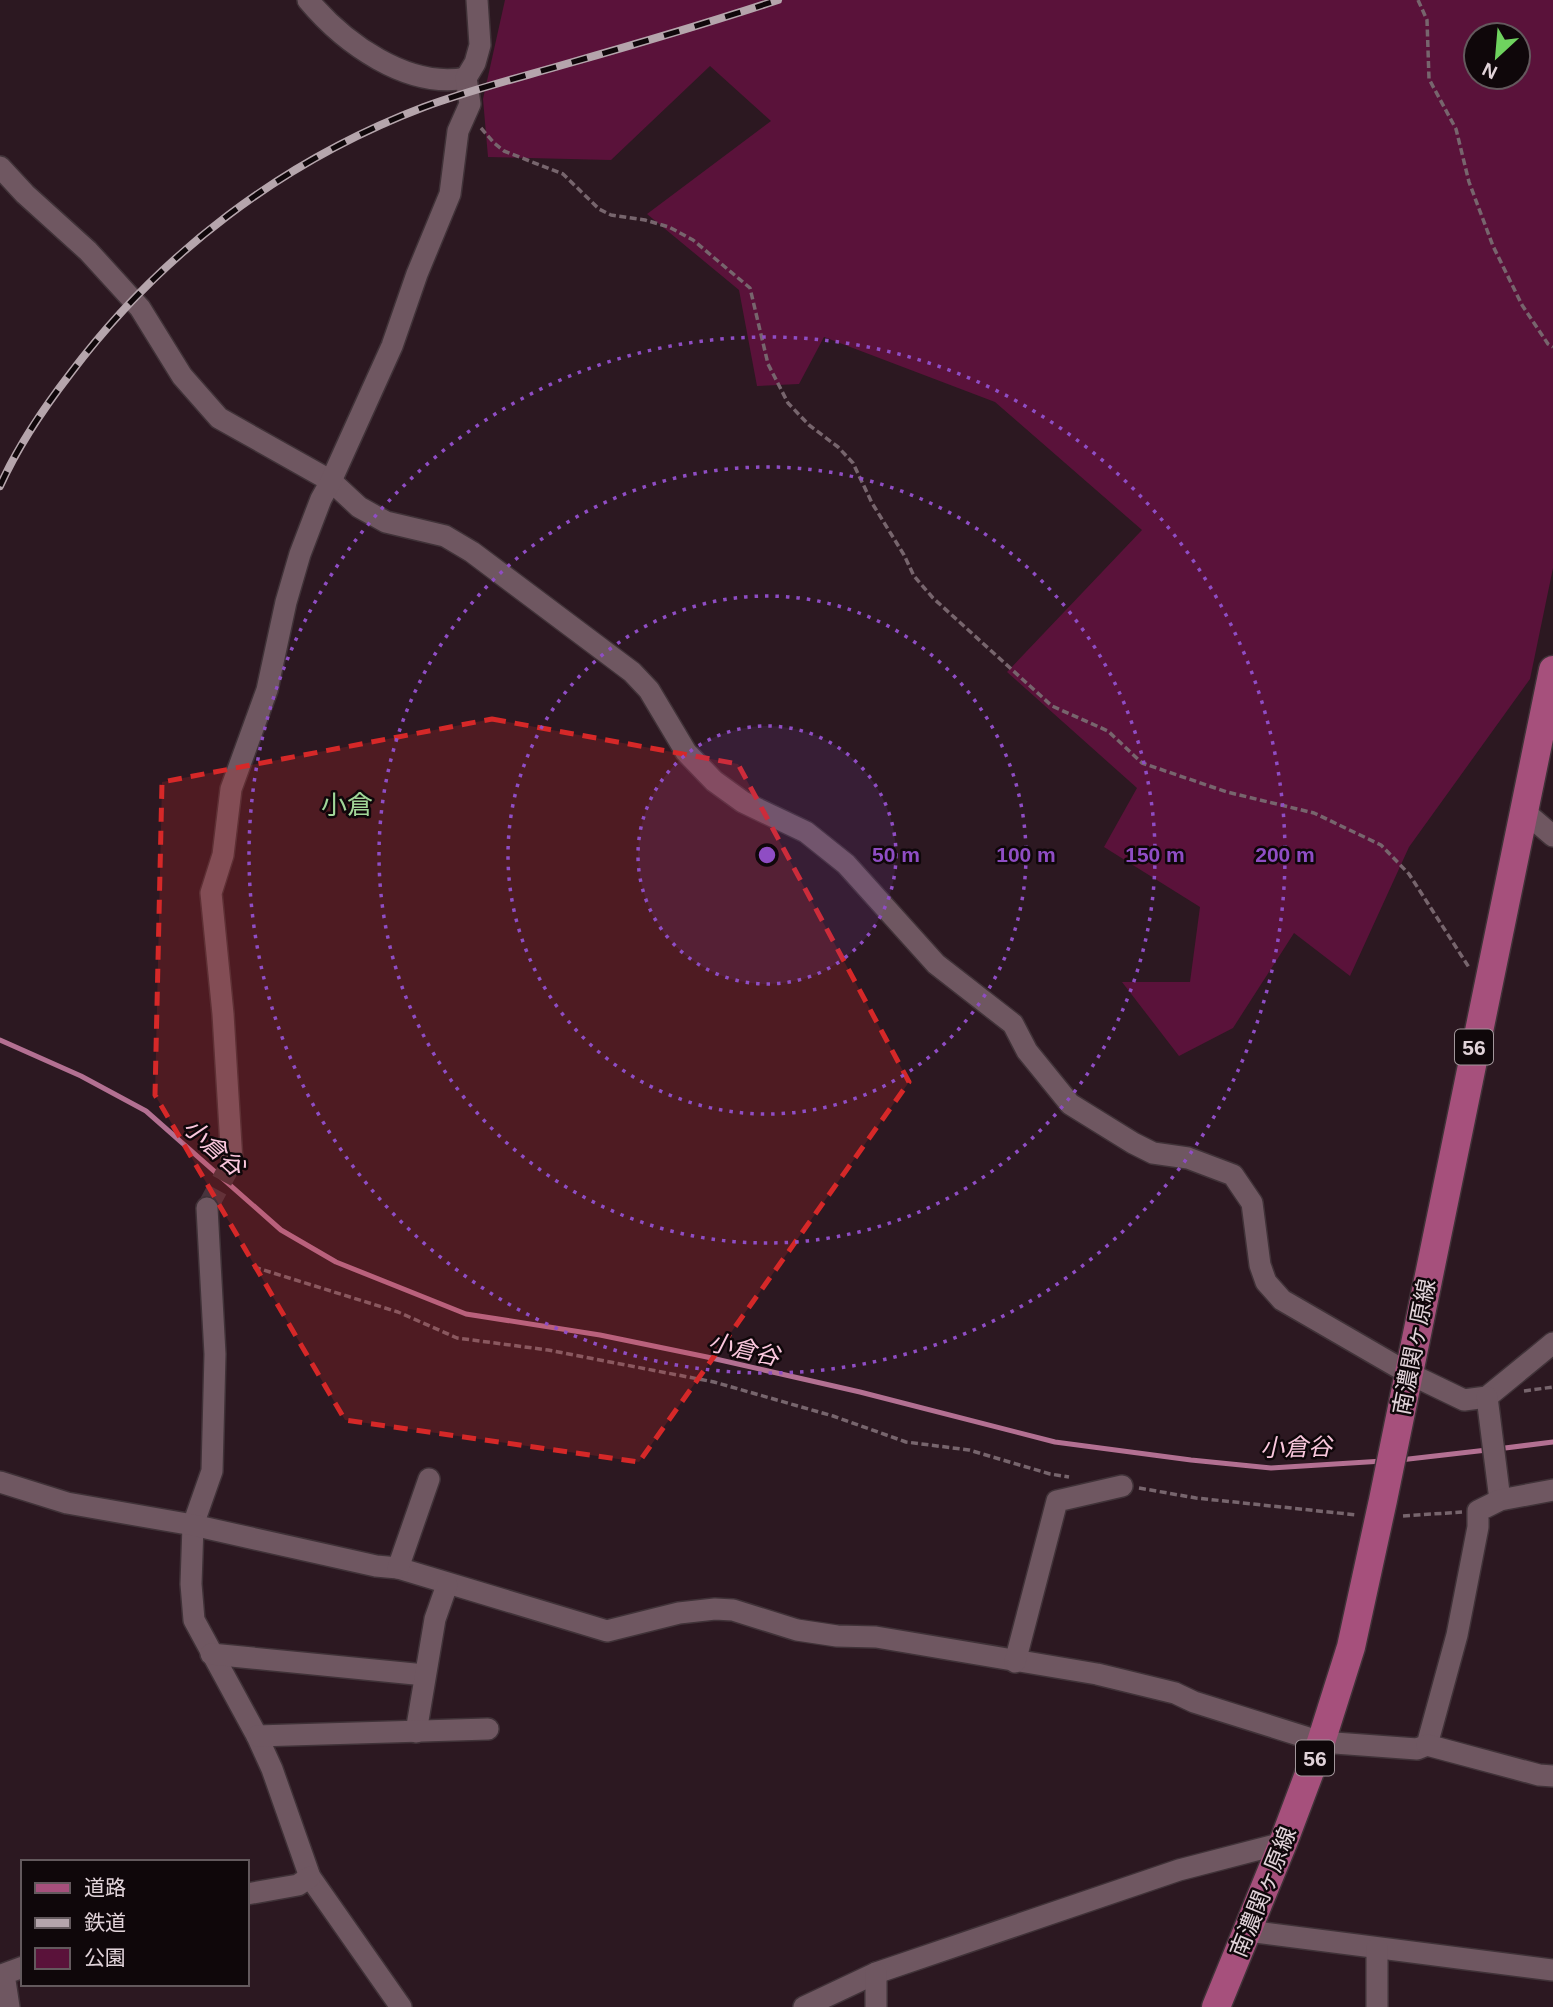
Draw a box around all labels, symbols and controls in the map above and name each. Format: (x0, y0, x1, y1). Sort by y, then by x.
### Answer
north arrow (1462, 21, 1532, 91)
text: N (1479, 58, 1501, 83)
district label: 小倉 (321, 790, 373, 820)
centre of rings (755, 843, 779, 867)
text: 50 m (872, 843, 920, 866)
text: 100 m (996, 843, 1056, 866)
text: 150 m (1125, 843, 1185, 866)
text: 200 m (1255, 843, 1315, 866)
road number: 56 (1455, 1030, 1493, 1064)
water label: 小倉谷 (178, 1113, 251, 1182)
street label: 南濃関ヶ原線 (1388, 1277, 1440, 1417)
water label: 小倉谷 (706, 1328, 784, 1371)
water label: 小倉谷 (1260, 1433, 1334, 1461)
road number: 56 (1296, 1740, 1334, 1776)
street label: 南濃関ヶ原線 (1225, 1823, 1301, 1961)
legend (21, 1860, 248, 1986)
text: 道路 (84, 1876, 126, 1899)
text: 鉄道 (84, 1911, 126, 1934)
text: 公園 (84, 1946, 126, 1969)

